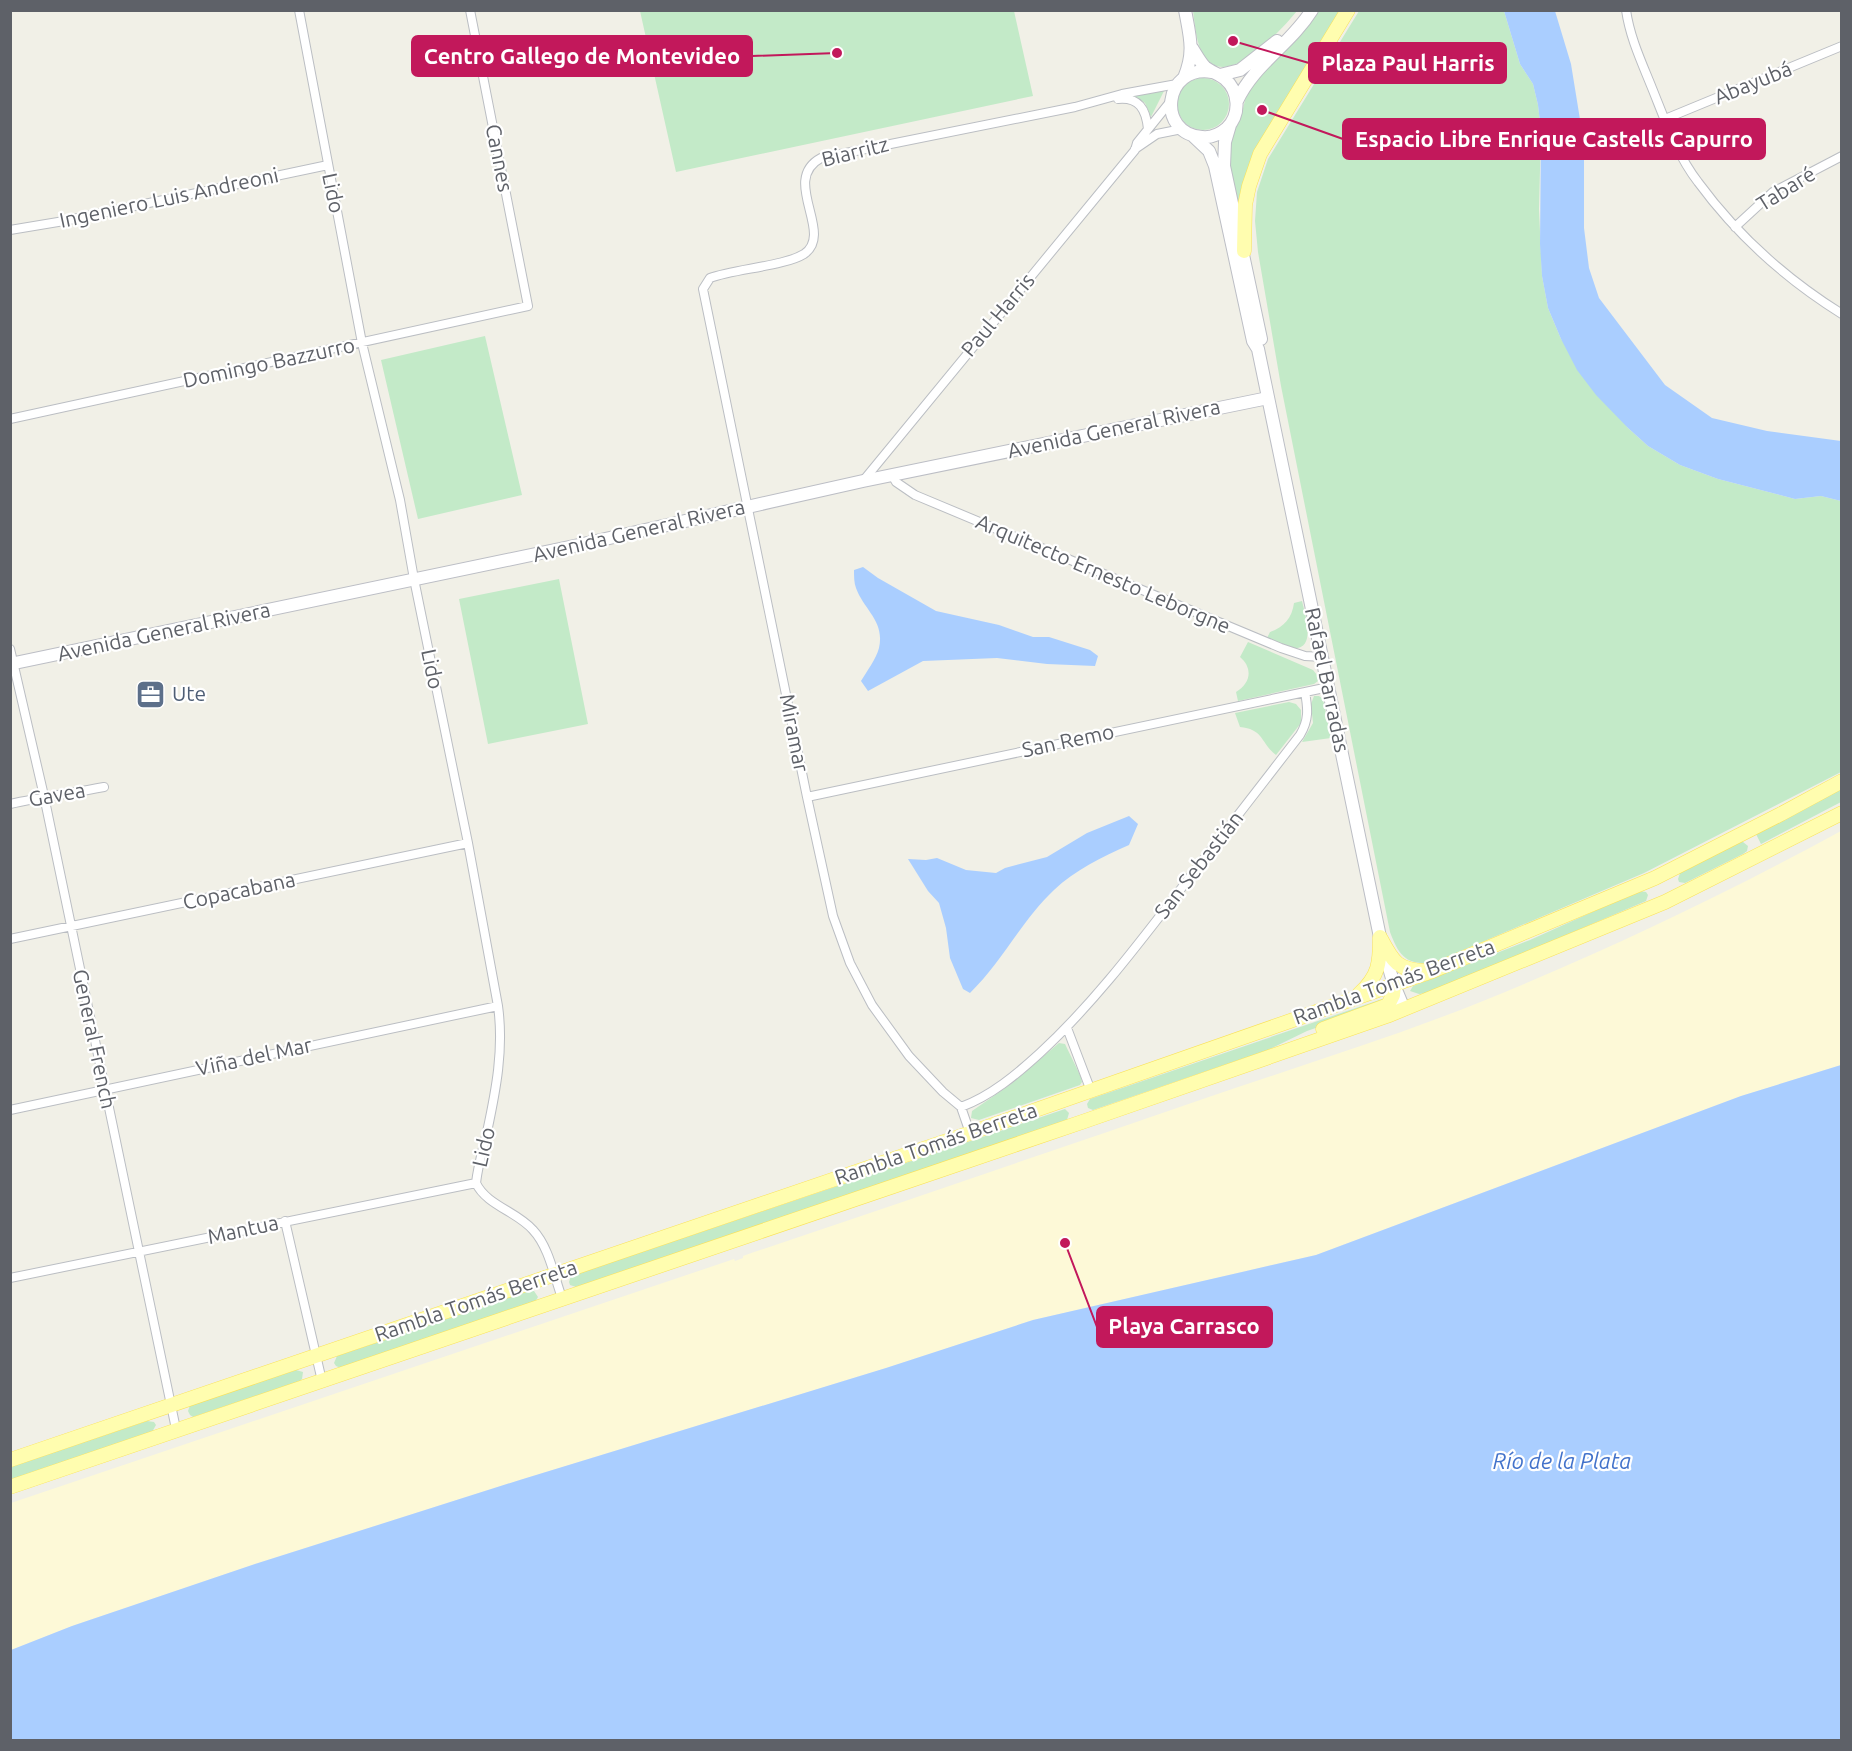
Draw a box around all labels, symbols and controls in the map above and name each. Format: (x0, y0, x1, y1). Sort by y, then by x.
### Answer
callout: Centro Gallego de Montevideo (412, 36, 752, 76)
text: Centro Gallego de Montevideo (424, 43, 740, 68)
callout: Plaza Paul Harris (1309, 43, 1506, 83)
text: Plaza Paul Harris (1321, 50, 1495, 75)
street label: Abayubá (1710, 56, 1795, 109)
callout: Espacio Libre Enrique Castells Capurro (1343, 119, 1765, 159)
street label: Cannes (482, 122, 518, 194)
text: Espacio Libre Enrique Castells Capurro (1355, 126, 1753, 151)
street label: Biarritz (819, 131, 891, 171)
street label: Tabaré (1752, 161, 1819, 215)
street label: Ingeniero Luis Andreoni (57, 162, 280, 232)
street label: Lido (318, 171, 350, 215)
street label: Paul Harris (956, 268, 1039, 361)
street label: Domingo Bazzurro (181, 332, 357, 392)
street label: Avenida General Rivera (1005, 394, 1222, 462)
street label: Avenida General Rivera (530, 494, 747, 566)
street label: Arquitecto Ernesto Leborgne (973, 508, 1234, 638)
street label: Avenida General Rivera (55, 597, 272, 665)
street label: Rafael Barradas (1301, 605, 1355, 754)
street label: Lido (417, 647, 449, 691)
office icon: Ute (135, 678, 167, 710)
place label: Ute (172, 681, 206, 705)
street label: Miramar (776, 692, 814, 774)
street label: San Remo (1019, 719, 1116, 761)
street label: Gavea (27, 777, 87, 811)
street label: San Sebastián (1149, 806, 1248, 923)
street label: Copacabana (180, 866, 297, 914)
street label: Rambla Tomás Berreta (1290, 933, 1498, 1029)
street label: General French (68, 967, 121, 1111)
street label: Viña del Mar (194, 1032, 314, 1080)
street label: Rambla Tomás Berreta (831, 1097, 1040, 1189)
street label: Lido (467, 1124, 499, 1169)
street label: Mantua (205, 1210, 281, 1248)
street label: Rambla Tomás Berreta (371, 1254, 580, 1346)
callout: Playa Carrasco (1097, 1307, 1272, 1347)
text: Playa Carrasco (1108, 1313, 1260, 1338)
water label: Río de la Plata (1493, 1448, 1631, 1473)

